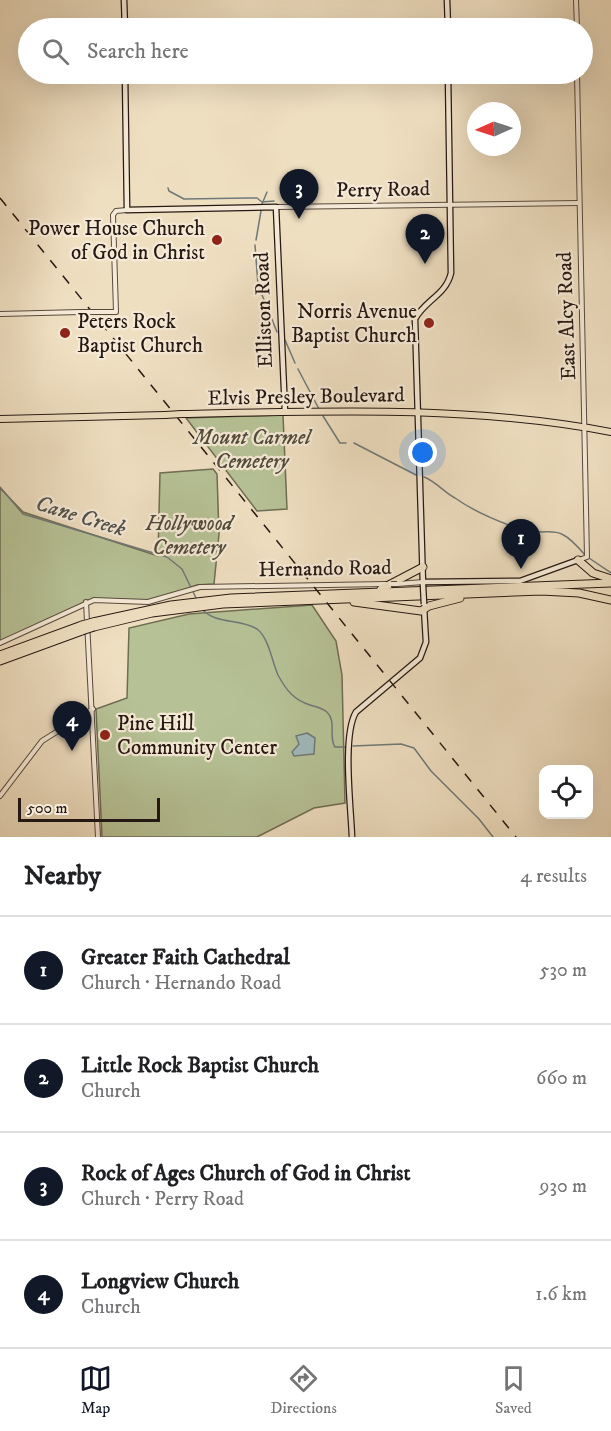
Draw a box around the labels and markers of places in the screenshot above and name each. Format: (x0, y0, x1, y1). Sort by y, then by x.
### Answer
pin: 3 (280, 170, 318, 219)
pin: 2 (406, 214, 444, 264)
place label: Power House Church of God in Christ (28, 216, 205, 266)
marker: Power House Church of God in Christ (210, 233, 224, 247)
place label: Norris Avenue Baptist Church (291, 299, 417, 349)
place label: Peters Rock Baptist Church (77, 309, 203, 359)
marker: Norris Avenue Baptist Church (422, 316, 436, 330)
marker: Peters Rock Baptist Church (58, 326, 72, 340)
pin: 1 (502, 520, 540, 569)
pin: 4 (52, 702, 92, 751)
place label: Pine Hill Community Center (117, 711, 277, 761)
marker: Pine Hill Community Center (98, 728, 112, 742)

